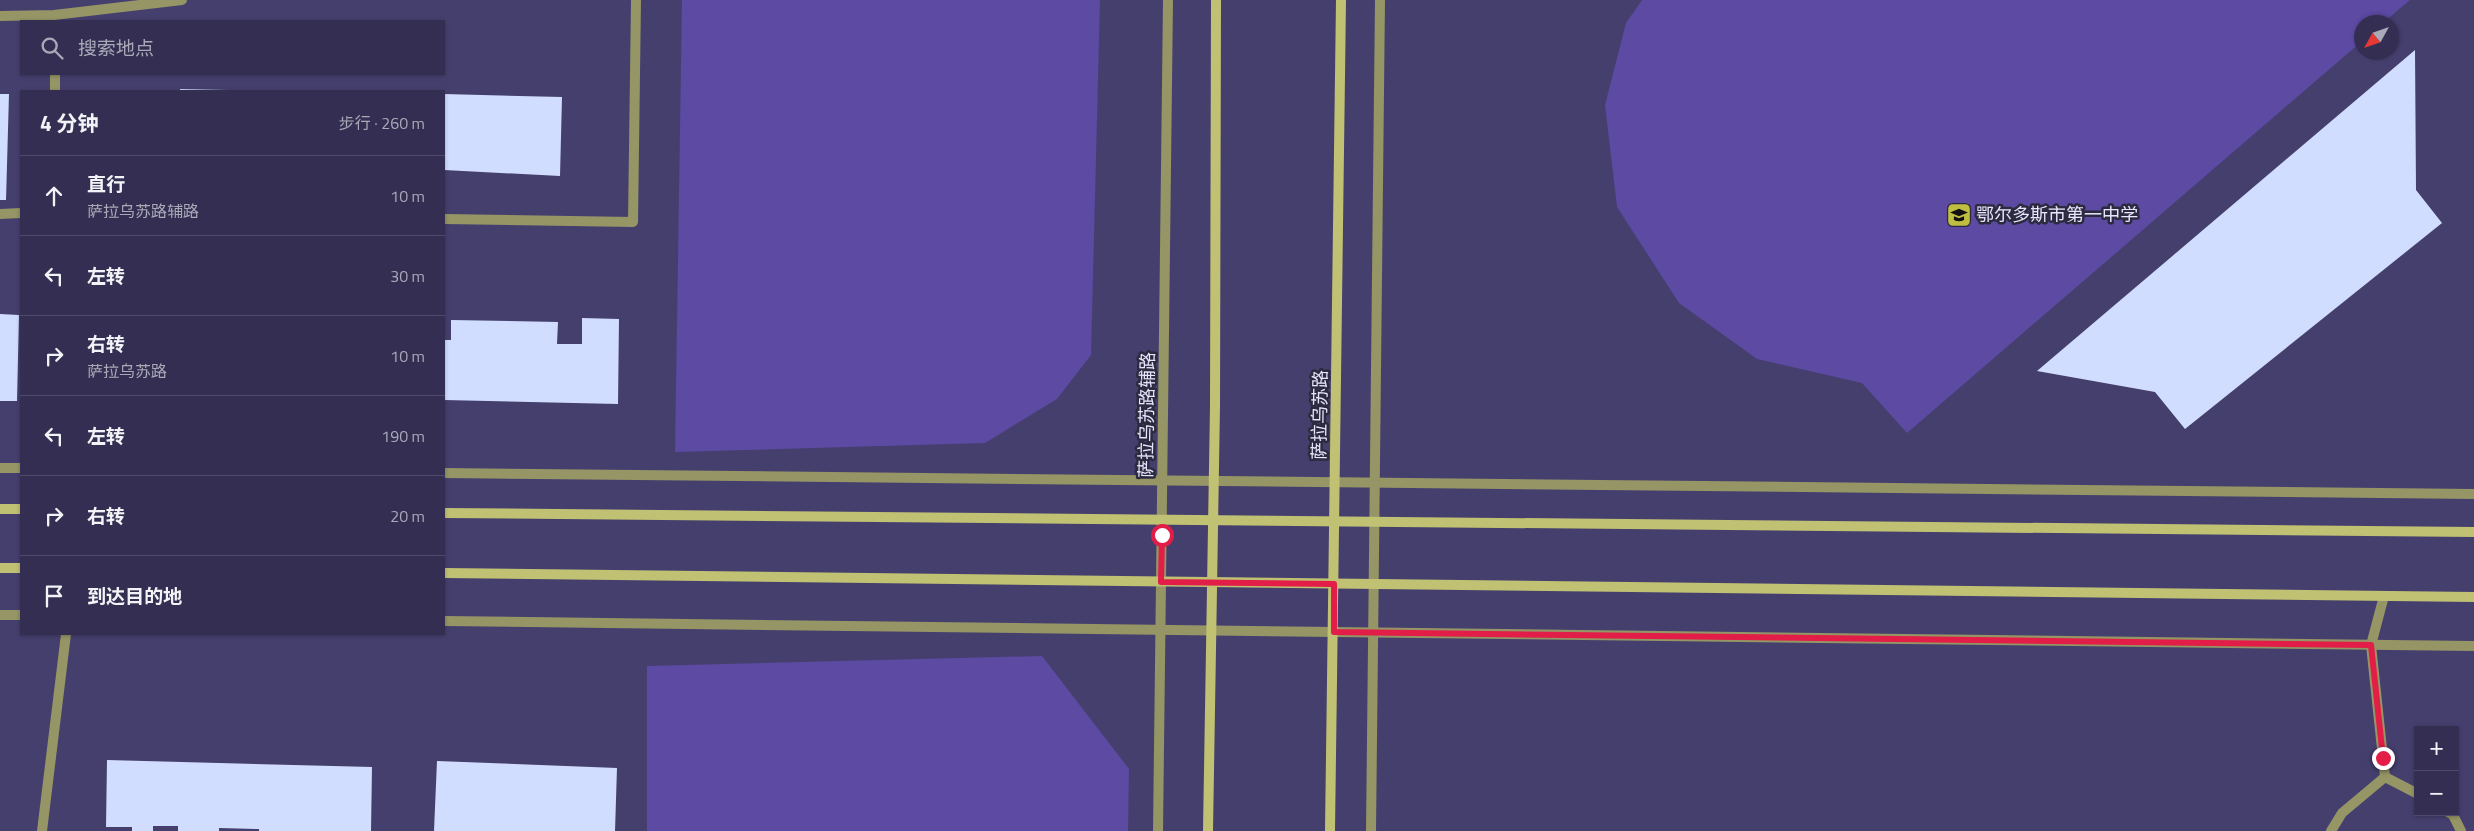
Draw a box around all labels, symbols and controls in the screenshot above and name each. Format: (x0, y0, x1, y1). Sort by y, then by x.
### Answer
north arrow (2354, 15, 2399, 60)
search box (20, 20, 445, 75)
text: 搜索地点 (78, 33, 154, 62)
icon: search (38, 34, 66, 62)
text: 4 分钟 (40, 107, 98, 139)
text: 步行 · 260 m (339, 111, 425, 135)
text: 直行 (87, 169, 125, 198)
icon: ahead (40, 182, 68, 210)
text: 10 m (390, 184, 425, 208)
text: 萨拉乌苏路辅路 (87, 199, 199, 223)
place label: 鄂尔多斯市第一中学 (1976, 201, 2138, 228)
school or university icon: 鄂尔多斯市第一中学 (1946, 202, 1972, 228)
text: 左转 (87, 261, 125, 290)
icon: left (40, 262, 68, 290)
text: 30 m (390, 264, 425, 288)
text: 右转 (87, 329, 125, 358)
icon: right (40, 342, 68, 370)
text: 10 m (390, 344, 425, 368)
street label: 萨拉乌苏路辅路 (1132, 352, 1161, 478)
text: 萨拉乌苏路 (87, 359, 167, 383)
street label: 萨拉乌苏路 (1305, 370, 1334, 460)
text: 左转 (87, 421, 125, 450)
icon: left (40, 422, 68, 450)
text: 190 m (381, 424, 425, 448)
text: 右转 (87, 501, 125, 530)
icon: right (40, 502, 68, 530)
text: 20 m (390, 504, 425, 528)
route start (1151, 524, 1174, 547)
text: 到达目的地 (87, 581, 182, 610)
icon: arrive (40, 582, 68, 610)
map controls (2414, 726, 2459, 816)
button: + (2414, 726, 2459, 771)
route end (2372, 747, 2395, 770)
button: − (2414, 771, 2459, 816)

